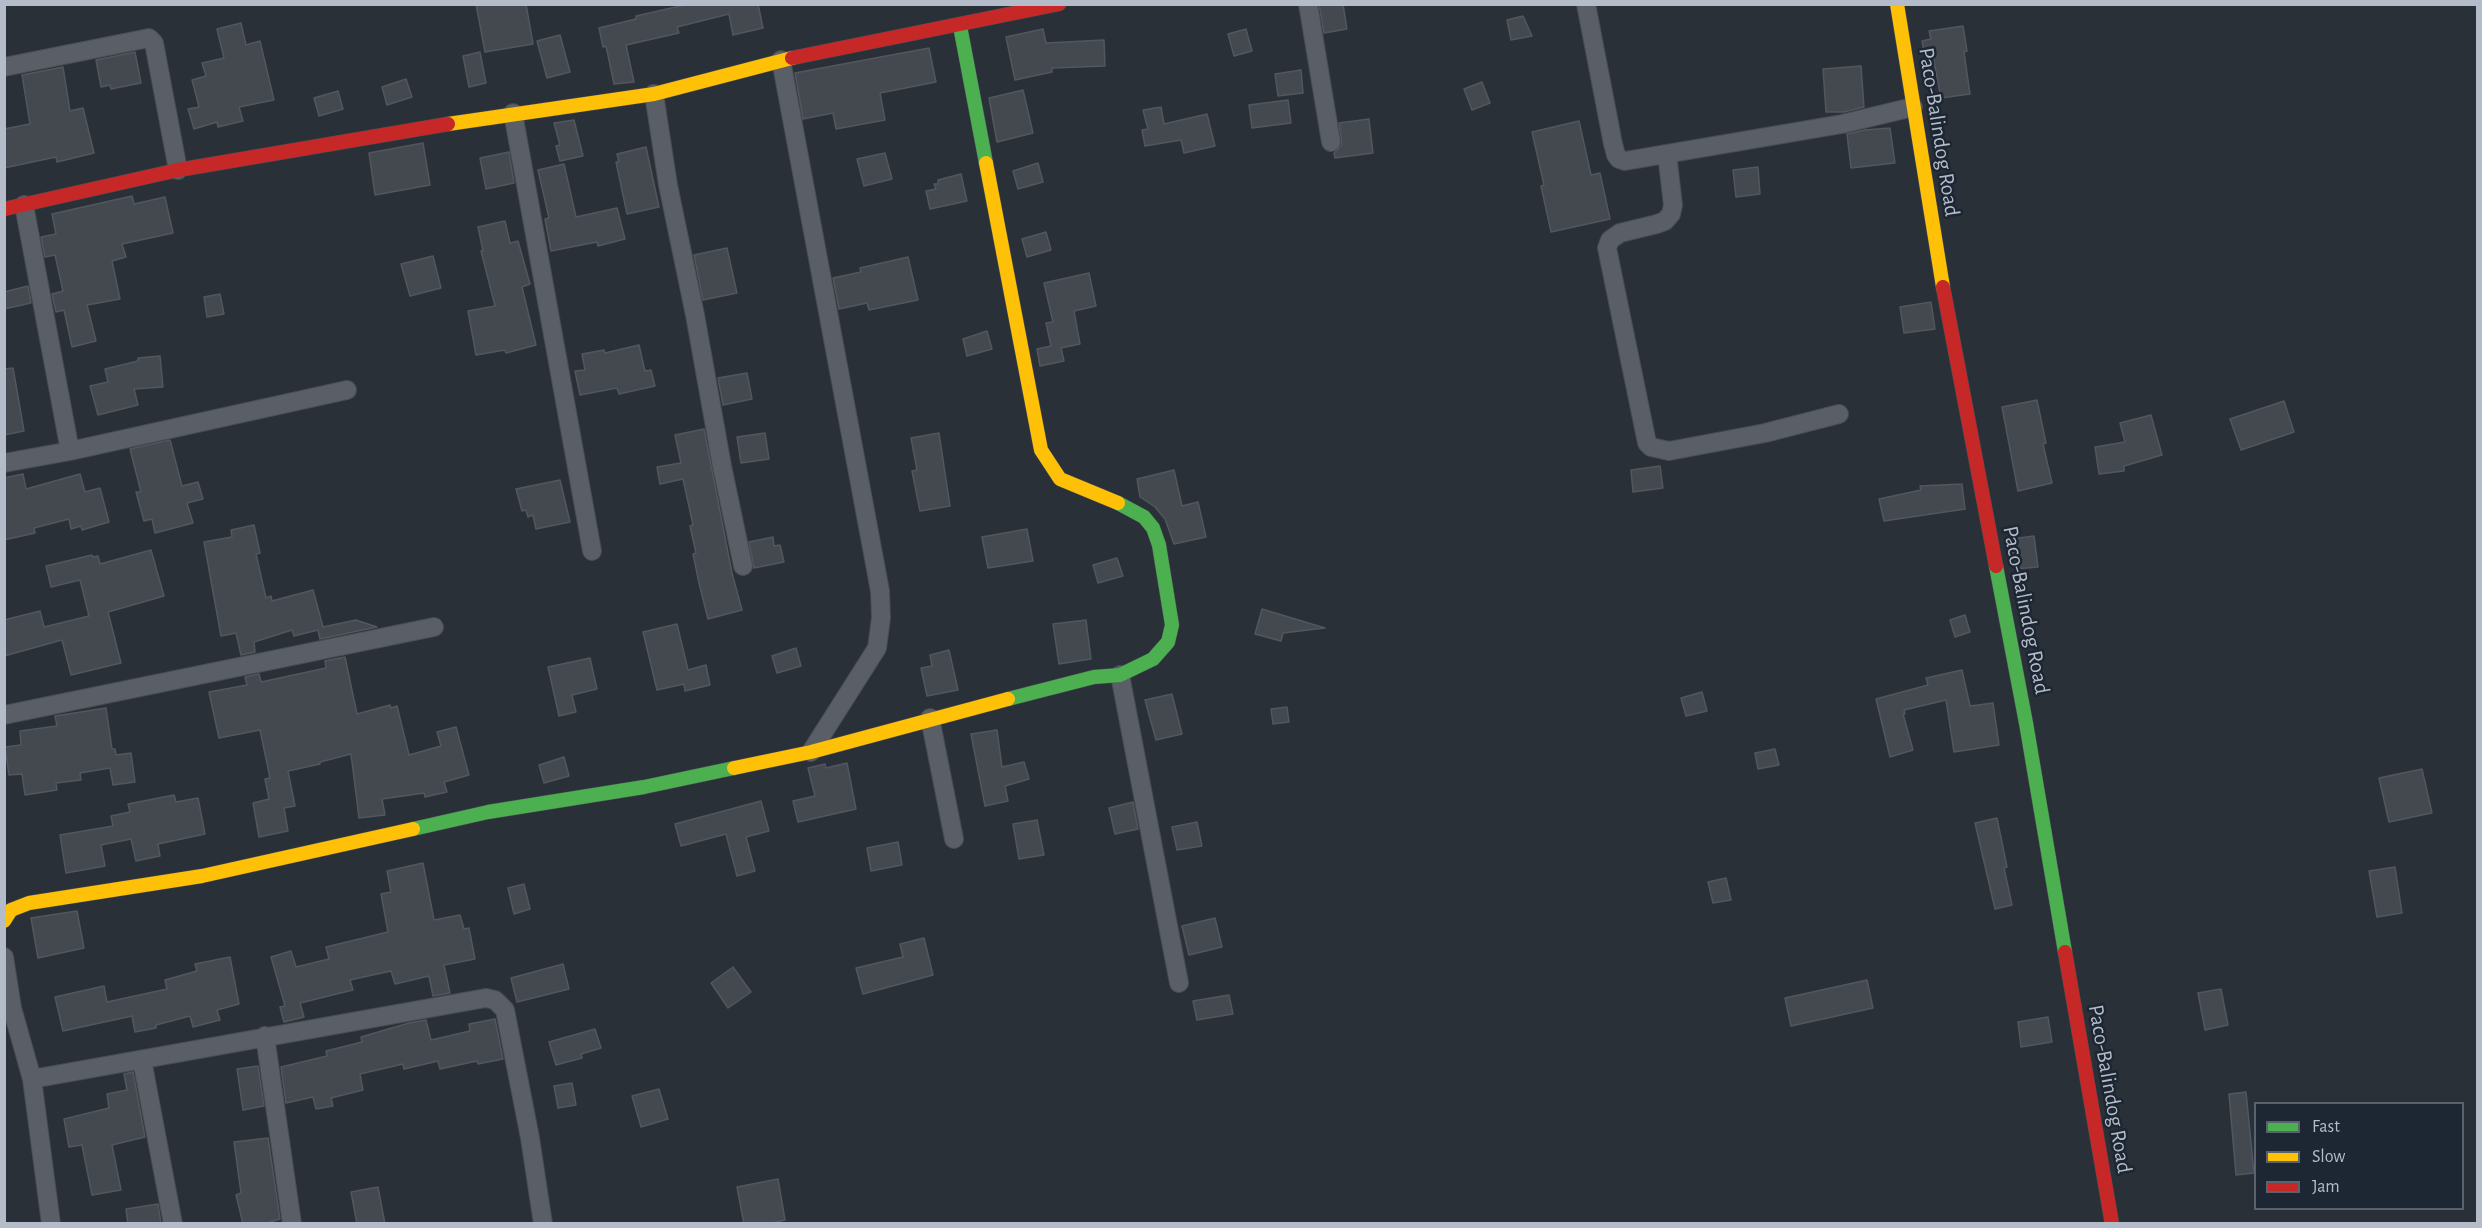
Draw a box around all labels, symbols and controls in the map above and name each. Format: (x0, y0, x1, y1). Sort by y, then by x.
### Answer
street label: Paco-Balindog Road (1913, 46, 1965, 218)
street label: Paco-Balindog Road (1997, 524, 2055, 696)
street label: Paco-Balindog Road (2082, 1003, 2138, 1175)
legend (2254, 1102, 2464, 1210)
text: Fast (2312, 1118, 2340, 1136)
text: Slow (2312, 1148, 2345, 1166)
text: Jam (2312, 1178, 2340, 1196)

